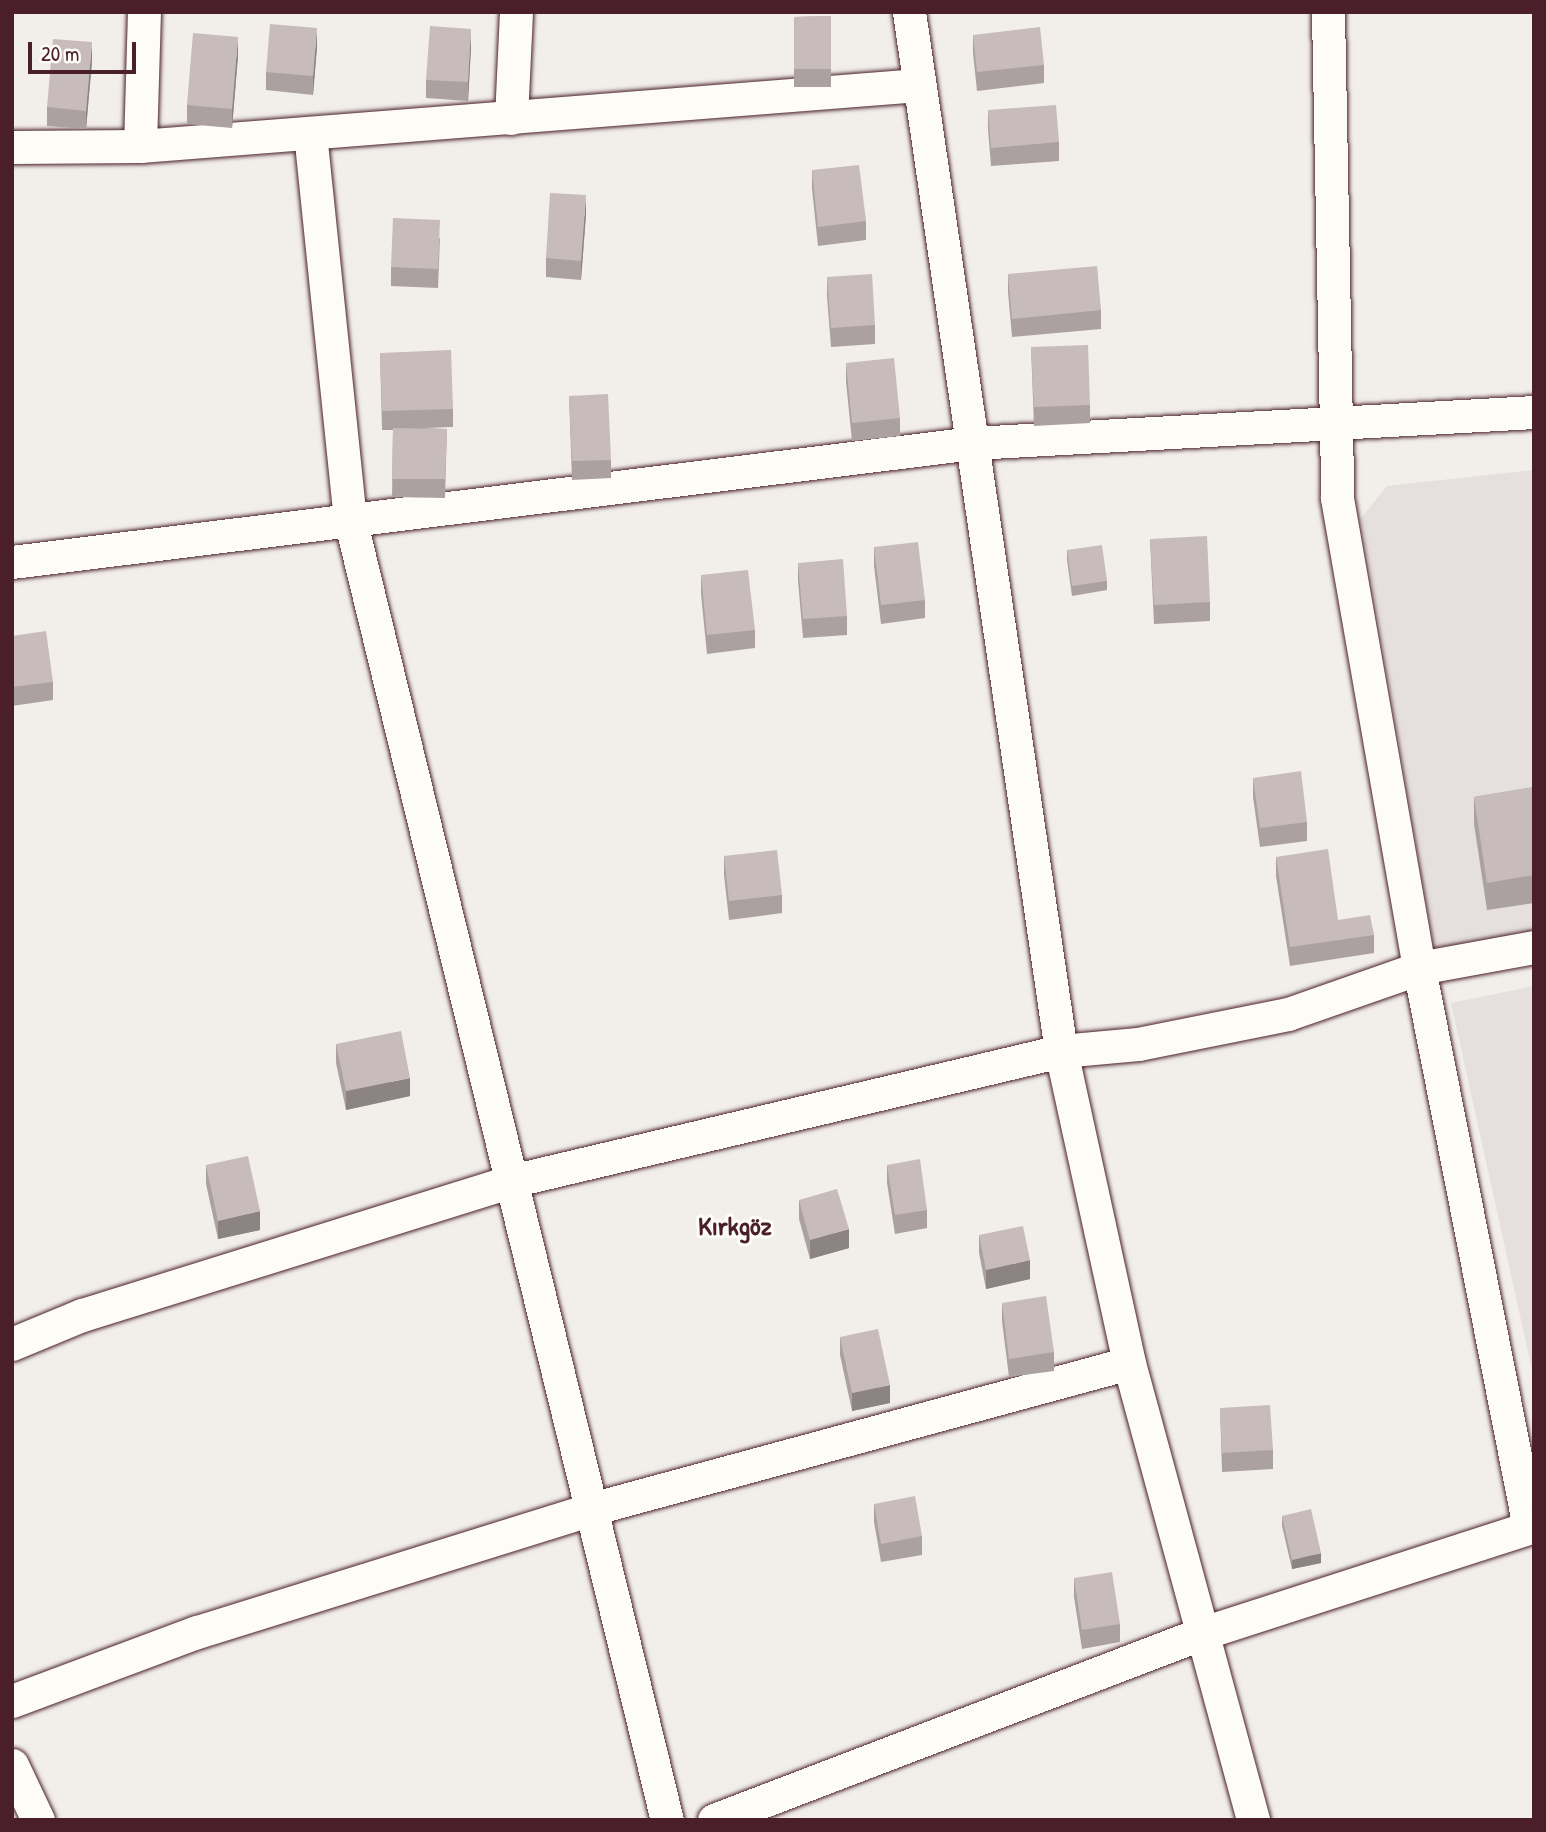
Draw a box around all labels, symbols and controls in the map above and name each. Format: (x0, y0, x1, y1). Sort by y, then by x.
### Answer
scale bar (32, 28, 140, 72)
text: 20 m (41, 39, 79, 68)
district label: Kırkgöz (698, 1210, 772, 1242)

